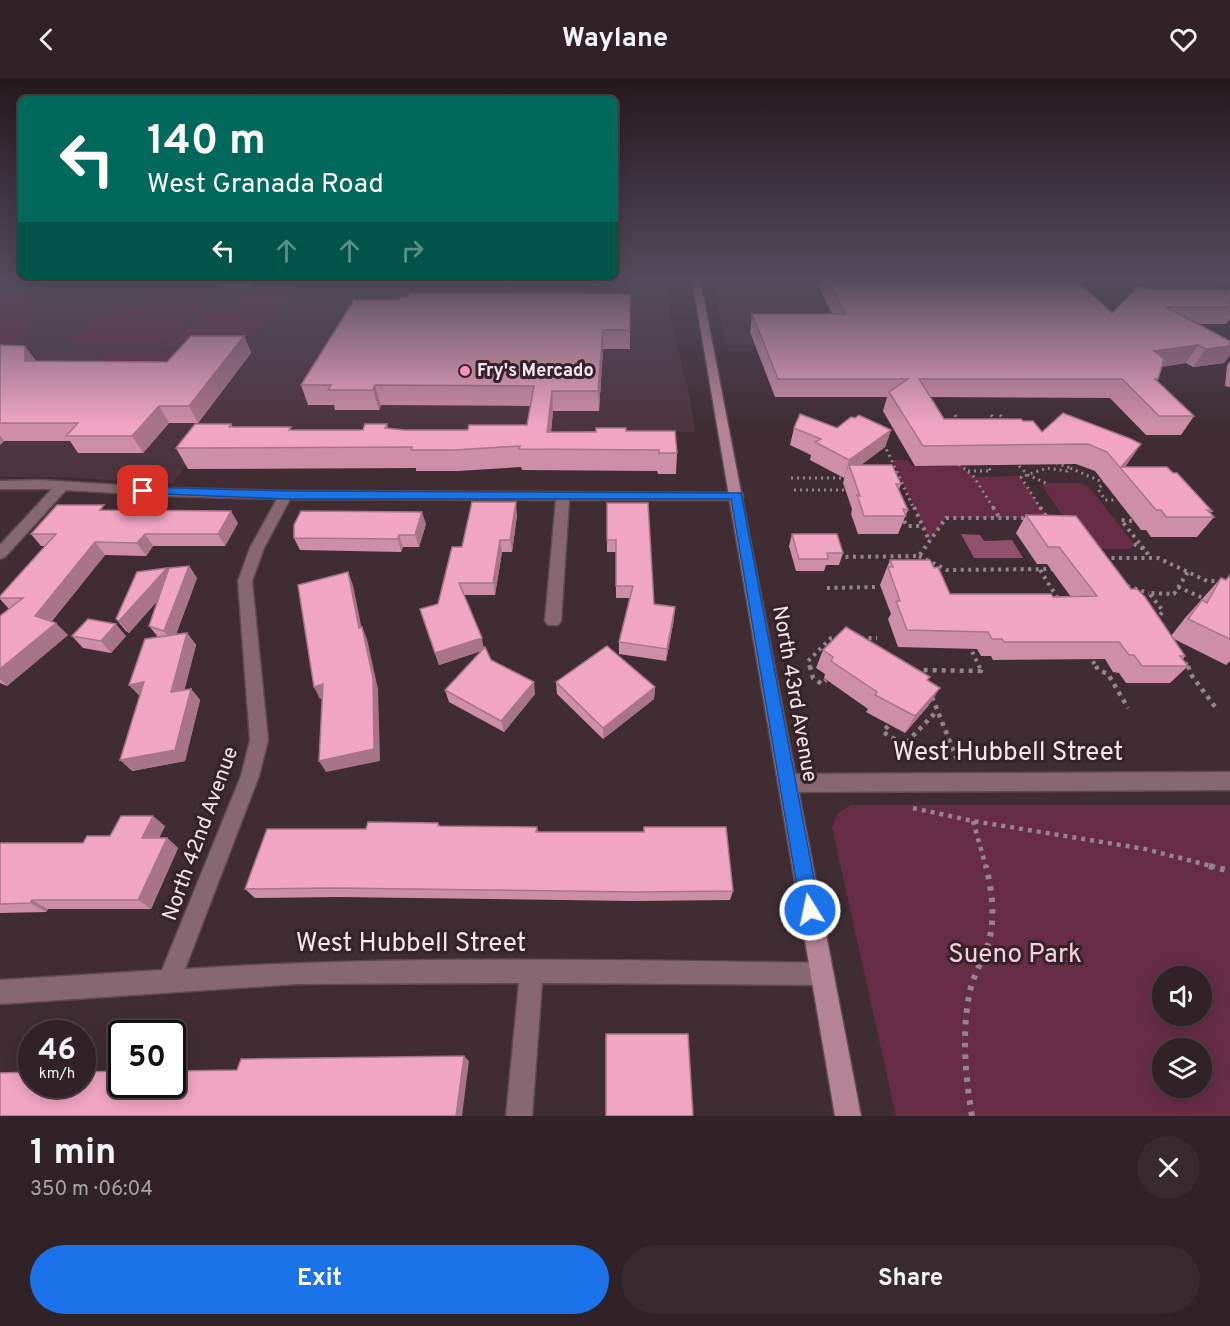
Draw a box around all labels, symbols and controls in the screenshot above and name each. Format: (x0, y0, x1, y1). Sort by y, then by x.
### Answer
text: Waylane (562, 22, 668, 56)
icon: back (30, 23, 63, 56)
icon: heart (1167, 23, 1200, 56)
text: 140 m (147, 116, 266, 169)
icon: left (48, 120, 126, 198)
text: West Granada Road (147, 168, 384, 202)
icon: left (207, 234, 240, 267)
icon: ahead (270, 234, 303, 267)
icon: ahead (333, 234, 366, 267)
icon: right (396, 234, 429, 267)
place label: Fry's Mercado (477, 360, 594, 383)
marker: Fry's Mercado (458, 364, 472, 378)
pin (117, 465, 168, 516)
icon: arrive (126, 474, 159, 507)
street label: North 43rd Avenue (765, 604, 823, 784)
street label: West Hubbell Street (893, 737, 1123, 770)
street label: North 42nd Avenue (157, 743, 245, 925)
position arrow (778, 878, 842, 942)
street label: West Hubbell Street (296, 928, 526, 961)
park label: Sueno Park (948, 939, 1082, 972)
map controls (1152, 966, 1212, 1098)
button: sound (1152, 966, 1212, 1026)
speed limit sign: 50 (108, 1020, 186, 1098)
text: 46 (38, 1033, 76, 1070)
button: layers (1152, 1038, 1212, 1098)
text: km/h (39, 1065, 75, 1084)
text: 1 min (30, 1131, 116, 1177)
button: close (1137, 1136, 1200, 1199)
text: 350 m · 06:04 (30, 1177, 153, 1203)
button: Exit (30, 1245, 609, 1314)
button: Share (621, 1245, 1200, 1314)

